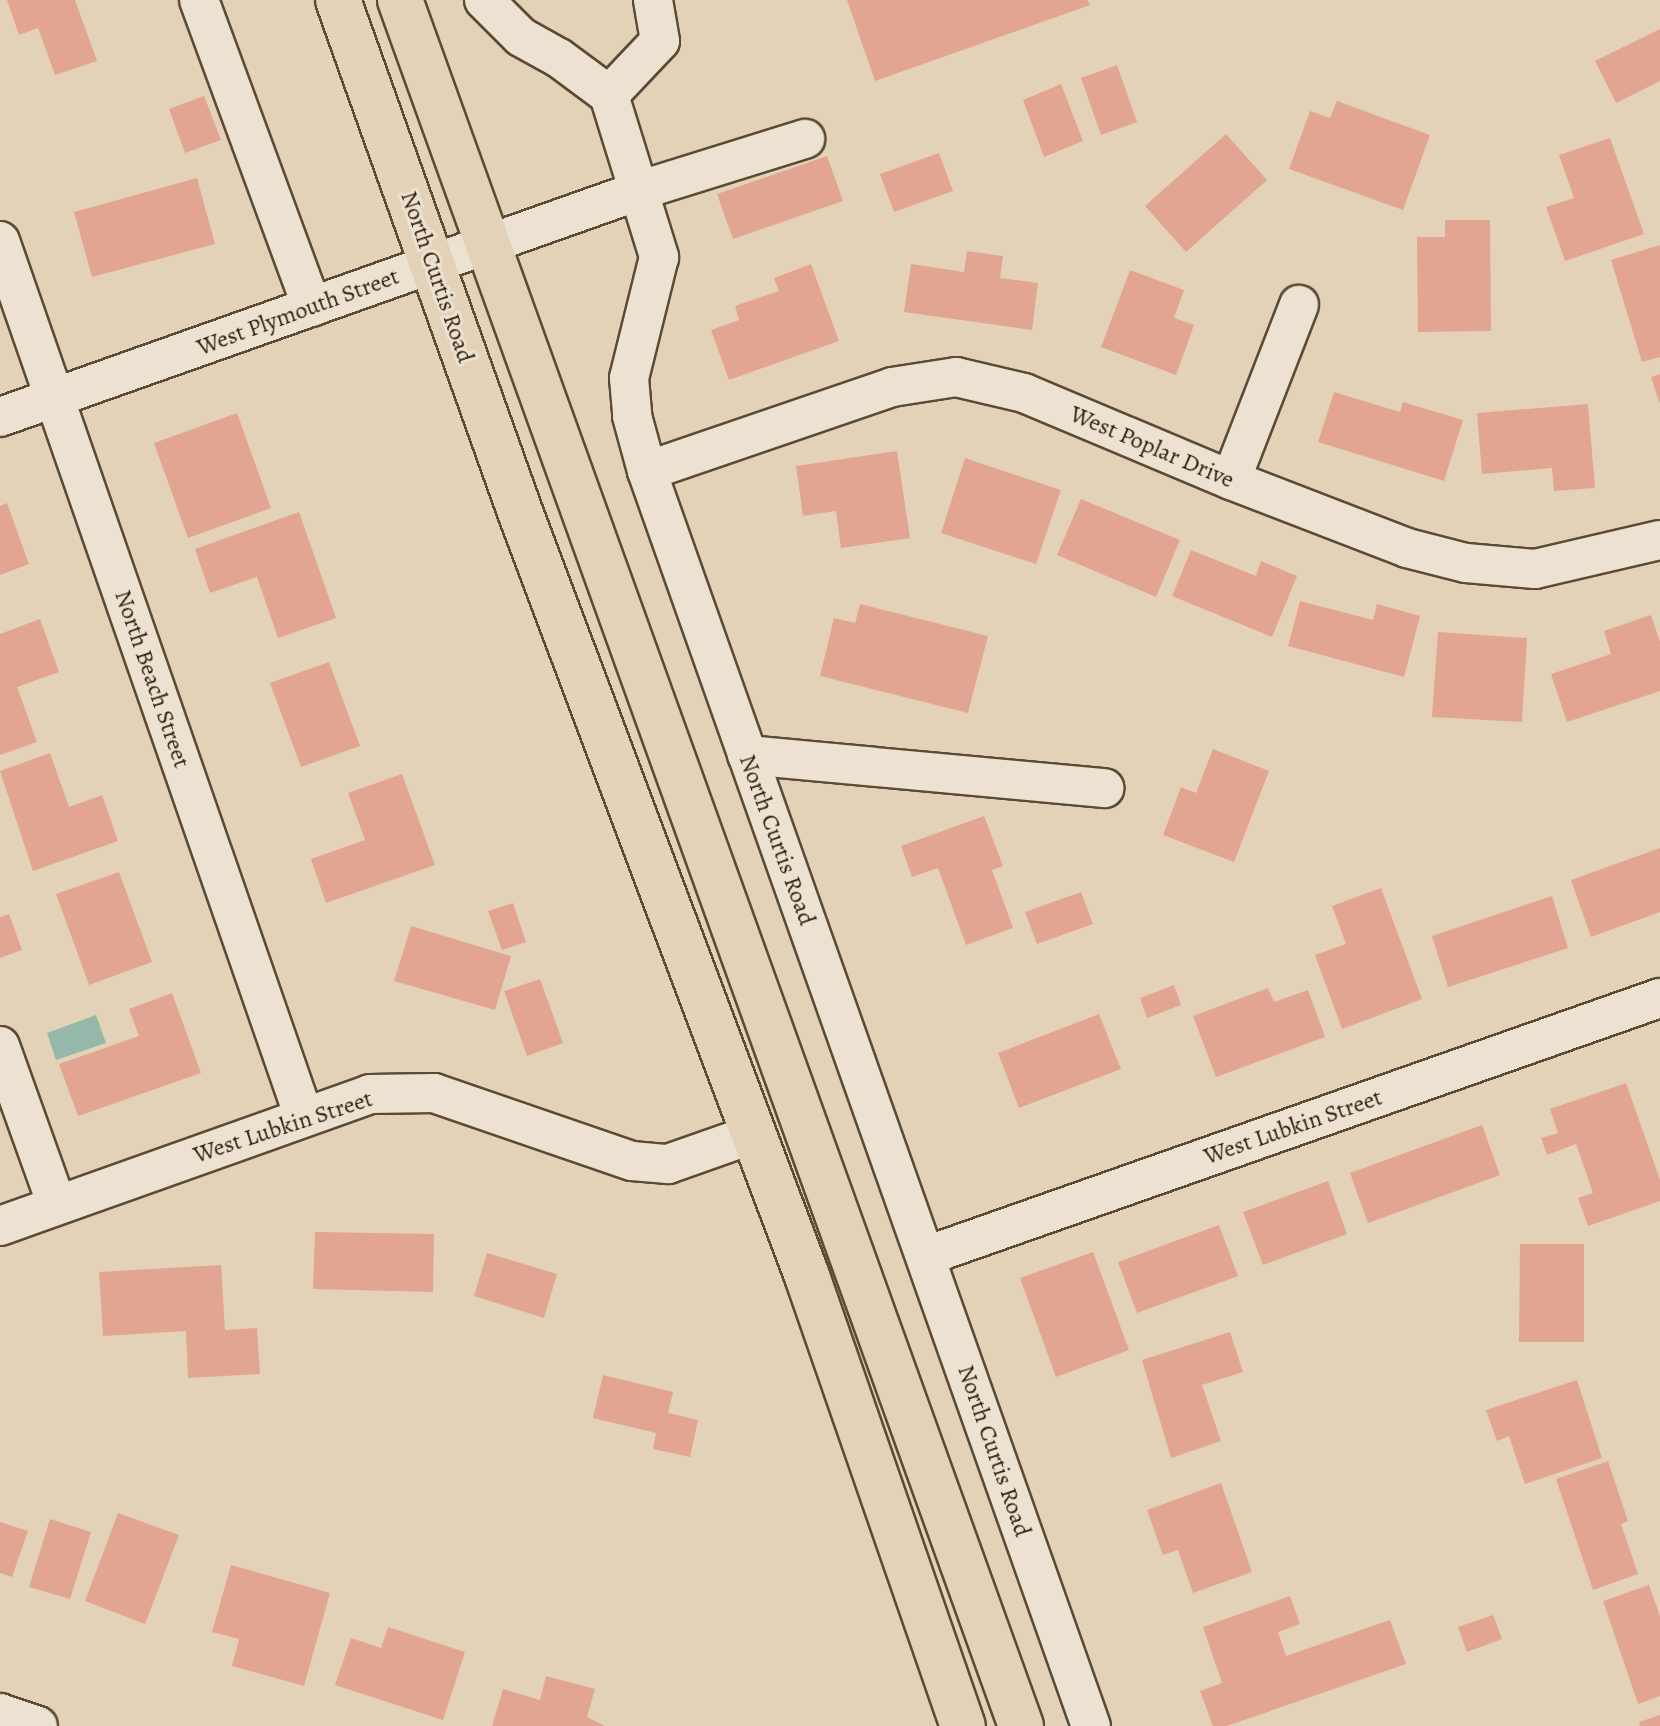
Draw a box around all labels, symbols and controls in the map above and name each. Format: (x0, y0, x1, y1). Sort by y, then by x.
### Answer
street label: North Curtis Road (394, 187, 480, 367)
street label: West Plymouth Street (193, 262, 403, 362)
street label: West Poplar Drive (1066, 400, 1238, 494)
street label: North Beach Street (108, 586, 196, 772)
street label: North Curtis Road (733, 751, 821, 929)
street label: West Lubkin Street (1200, 1083, 1386, 1171)
street label: West Lubkin Street (190, 1084, 376, 1170)
street label: North Curtis Road (951, 1361, 1037, 1541)

